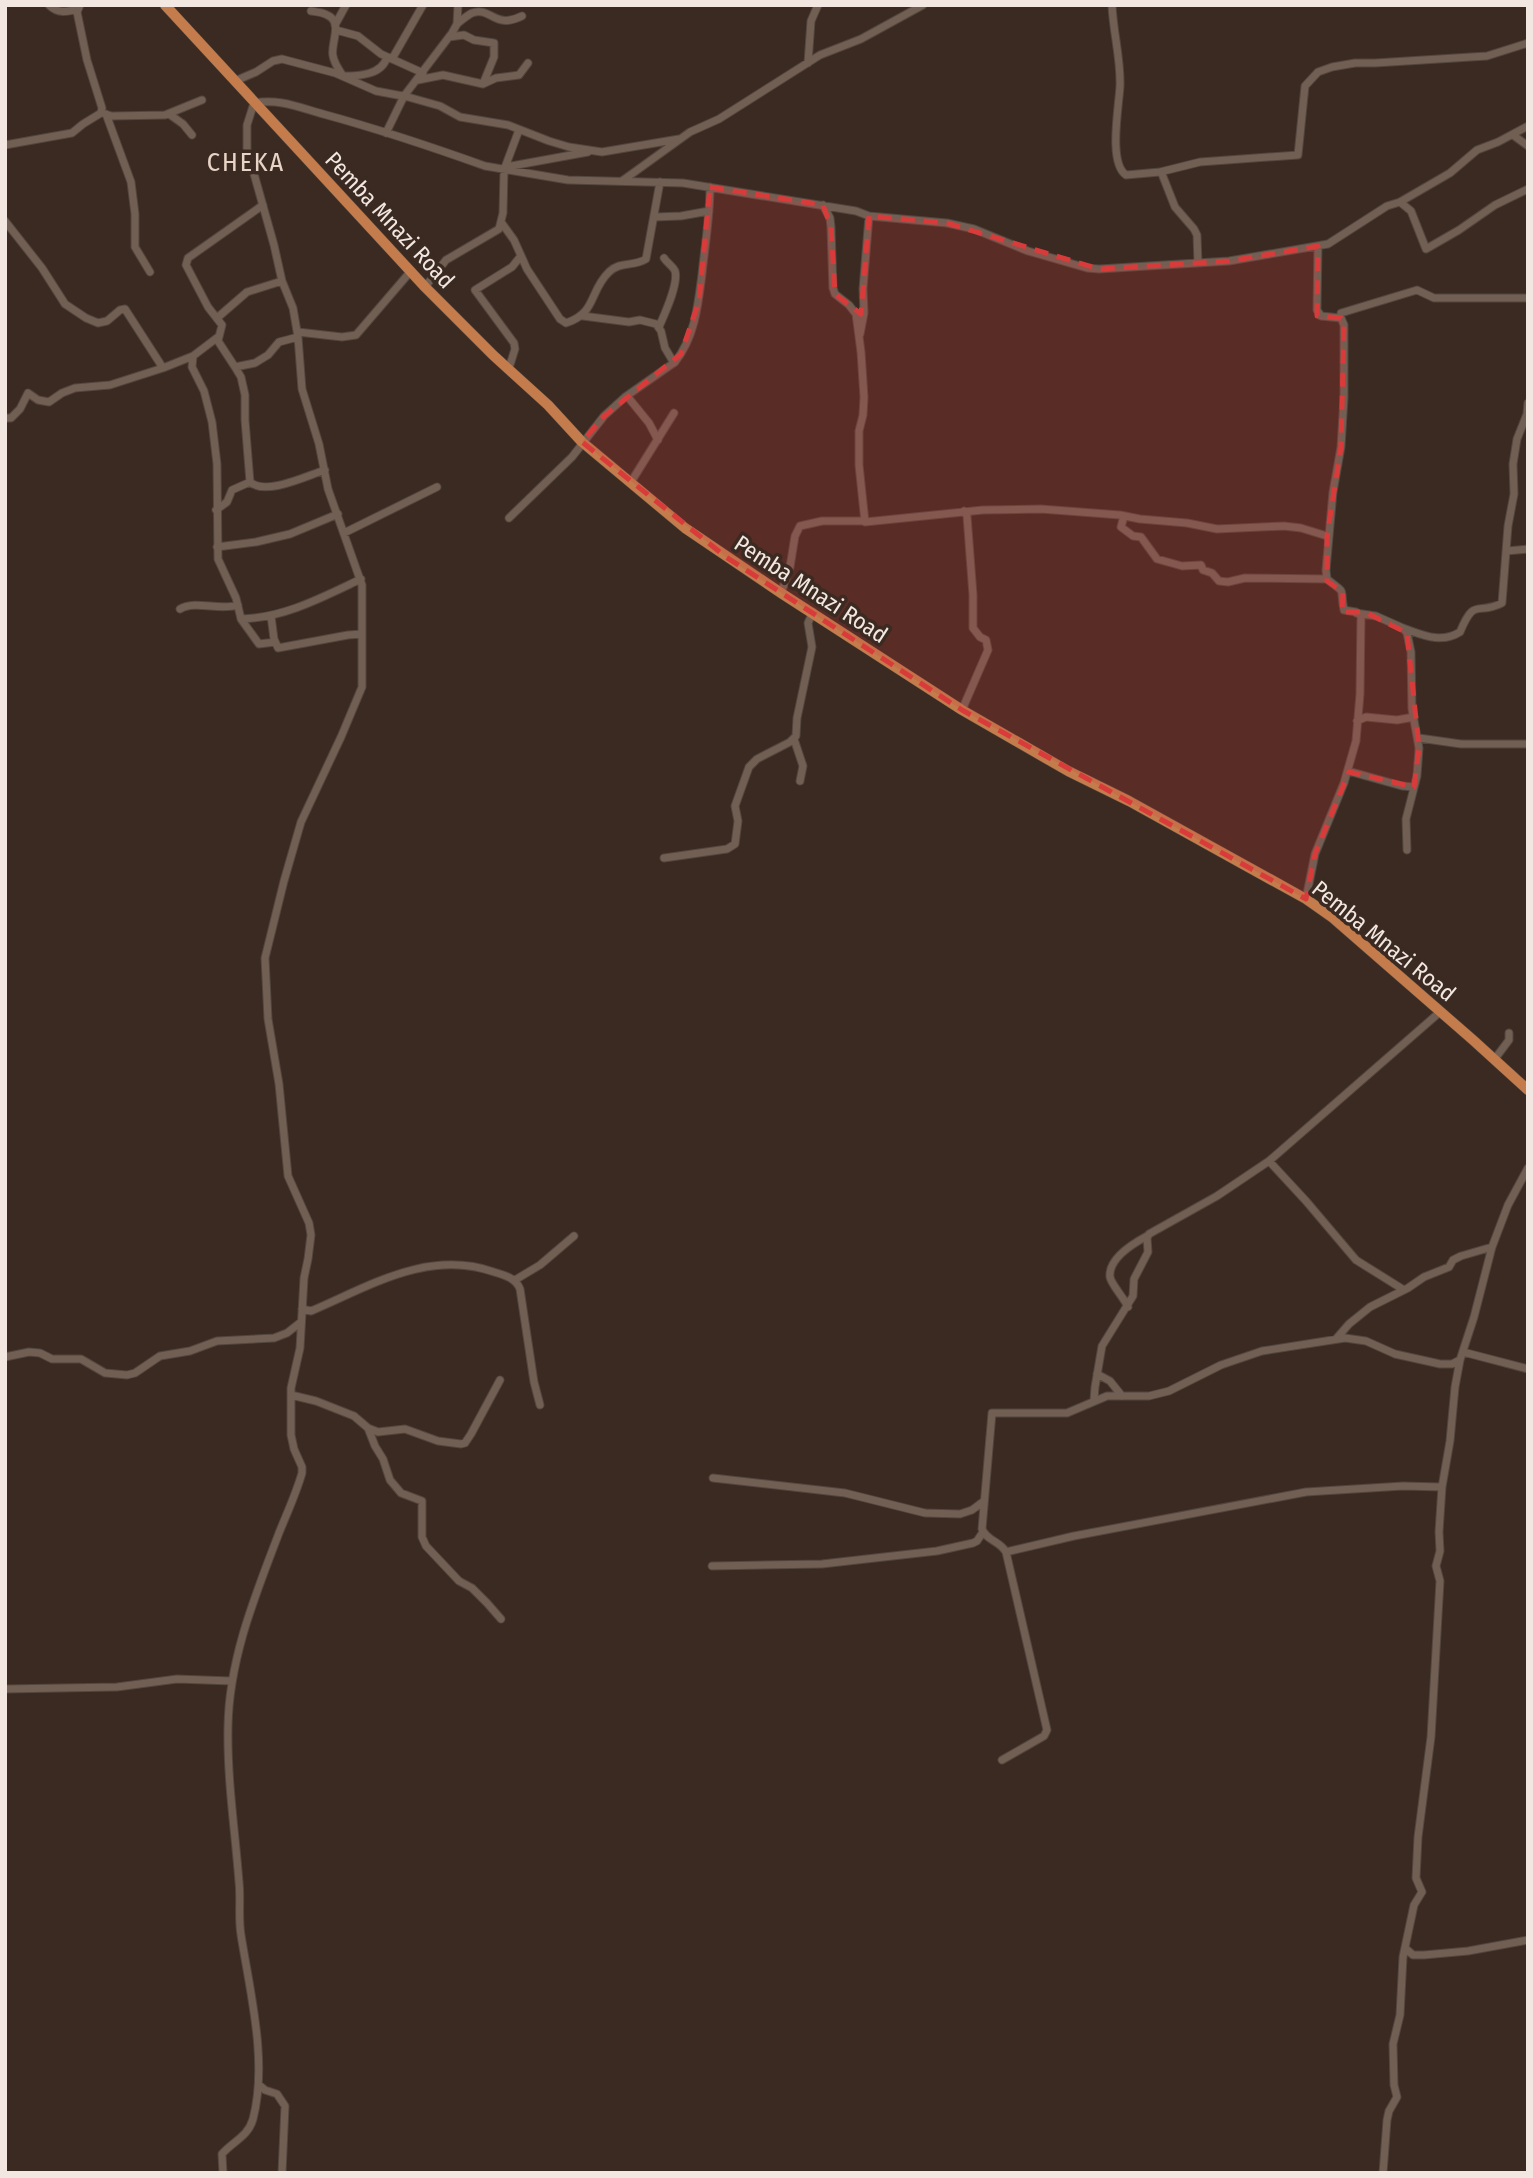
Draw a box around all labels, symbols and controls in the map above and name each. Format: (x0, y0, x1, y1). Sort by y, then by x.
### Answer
street label: Pemba Mnazi Road (319, 146, 461, 294)
district label: CHEKA (207, 147, 285, 178)
street label: Pemba Mnazi Road (729, 529, 893, 649)
street label: Pemba Mnazi Road (1306, 874, 1462, 1008)

